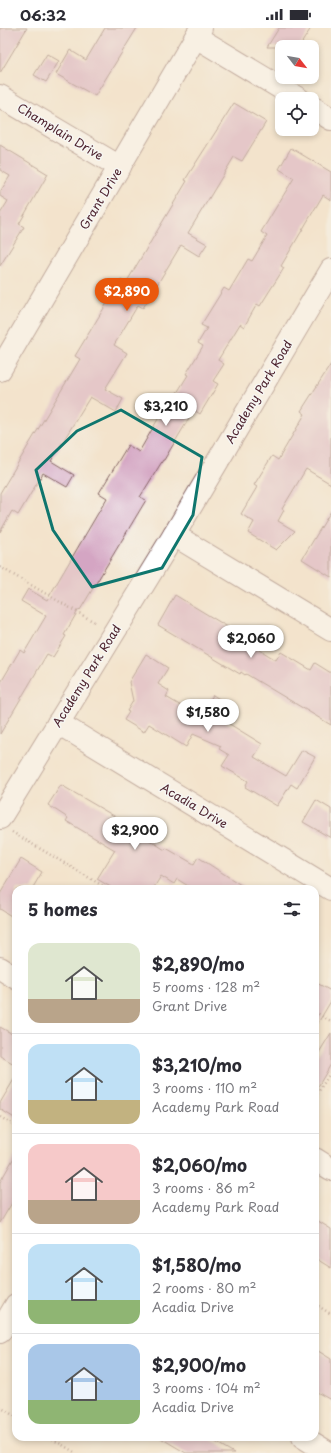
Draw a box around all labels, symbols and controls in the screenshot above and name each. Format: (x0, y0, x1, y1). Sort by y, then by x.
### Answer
text: 06:32 (20, 3, 66, 26)
north arrow (275, 40, 319, 84)
map controls (275, 40, 319, 136)
button: locate (275, 92, 319, 136)
street label: Champlain Drive (14, 98, 107, 164)
street label: Grant Drive (75, 164, 126, 233)
pin: $2,890 (94, 278, 160, 312)
text: $2,890 (104, 281, 150, 300)
street label: Academy Park Road (220, 337, 296, 446)
pin: $3,210 (133, 393, 199, 427)
text: $3,210 (144, 396, 188, 415)
street label: Academy Park Road (47, 621, 125, 730)
pin: $2,060 (218, 625, 284, 659)
text: $2,060 (227, 628, 275, 647)
pin: $1,580 (175, 699, 241, 733)
text: $1,580 (186, 702, 230, 721)
street label: Acadia Drive (158, 778, 232, 832)
pin: $2,900 (102, 817, 168, 851)
text: $2,900 (111, 820, 159, 839)
text: 5 homes (28, 896, 98, 922)
icon: filters (281, 898, 303, 920)
text: $2,890/mo (152, 951, 244, 977)
icon: home (60, 959, 108, 1007)
text: 5 rooms · 128 m² (152, 977, 260, 996)
text: Grant Drive (152, 996, 227, 1015)
text: $3,210/mo (152, 1052, 242, 1078)
icon: home (60, 1060, 108, 1108)
text: 3 rooms · 110 m² (152, 1078, 257, 1097)
text: Academy Park Road (152, 1097, 279, 1116)
text: $2,060/mo (152, 1152, 247, 1178)
icon: home (60, 1160, 108, 1208)
text: 3 rooms · 86 m² (152, 1178, 255, 1197)
text: Academy Park Road (152, 1197, 279, 1216)
text: $1,580/mo (152, 1252, 241, 1278)
icon: home (60, 1260, 108, 1308)
text: 2 rooms · 80 m² (152, 1278, 257, 1297)
text: Acadia Drive (152, 1297, 234, 1316)
text: $2,900/mo (152, 1352, 246, 1378)
icon: home (60, 1360, 108, 1408)
text: 3 rooms · 104 m² (152, 1378, 261, 1397)
text: Acadia Drive (152, 1397, 234, 1416)

